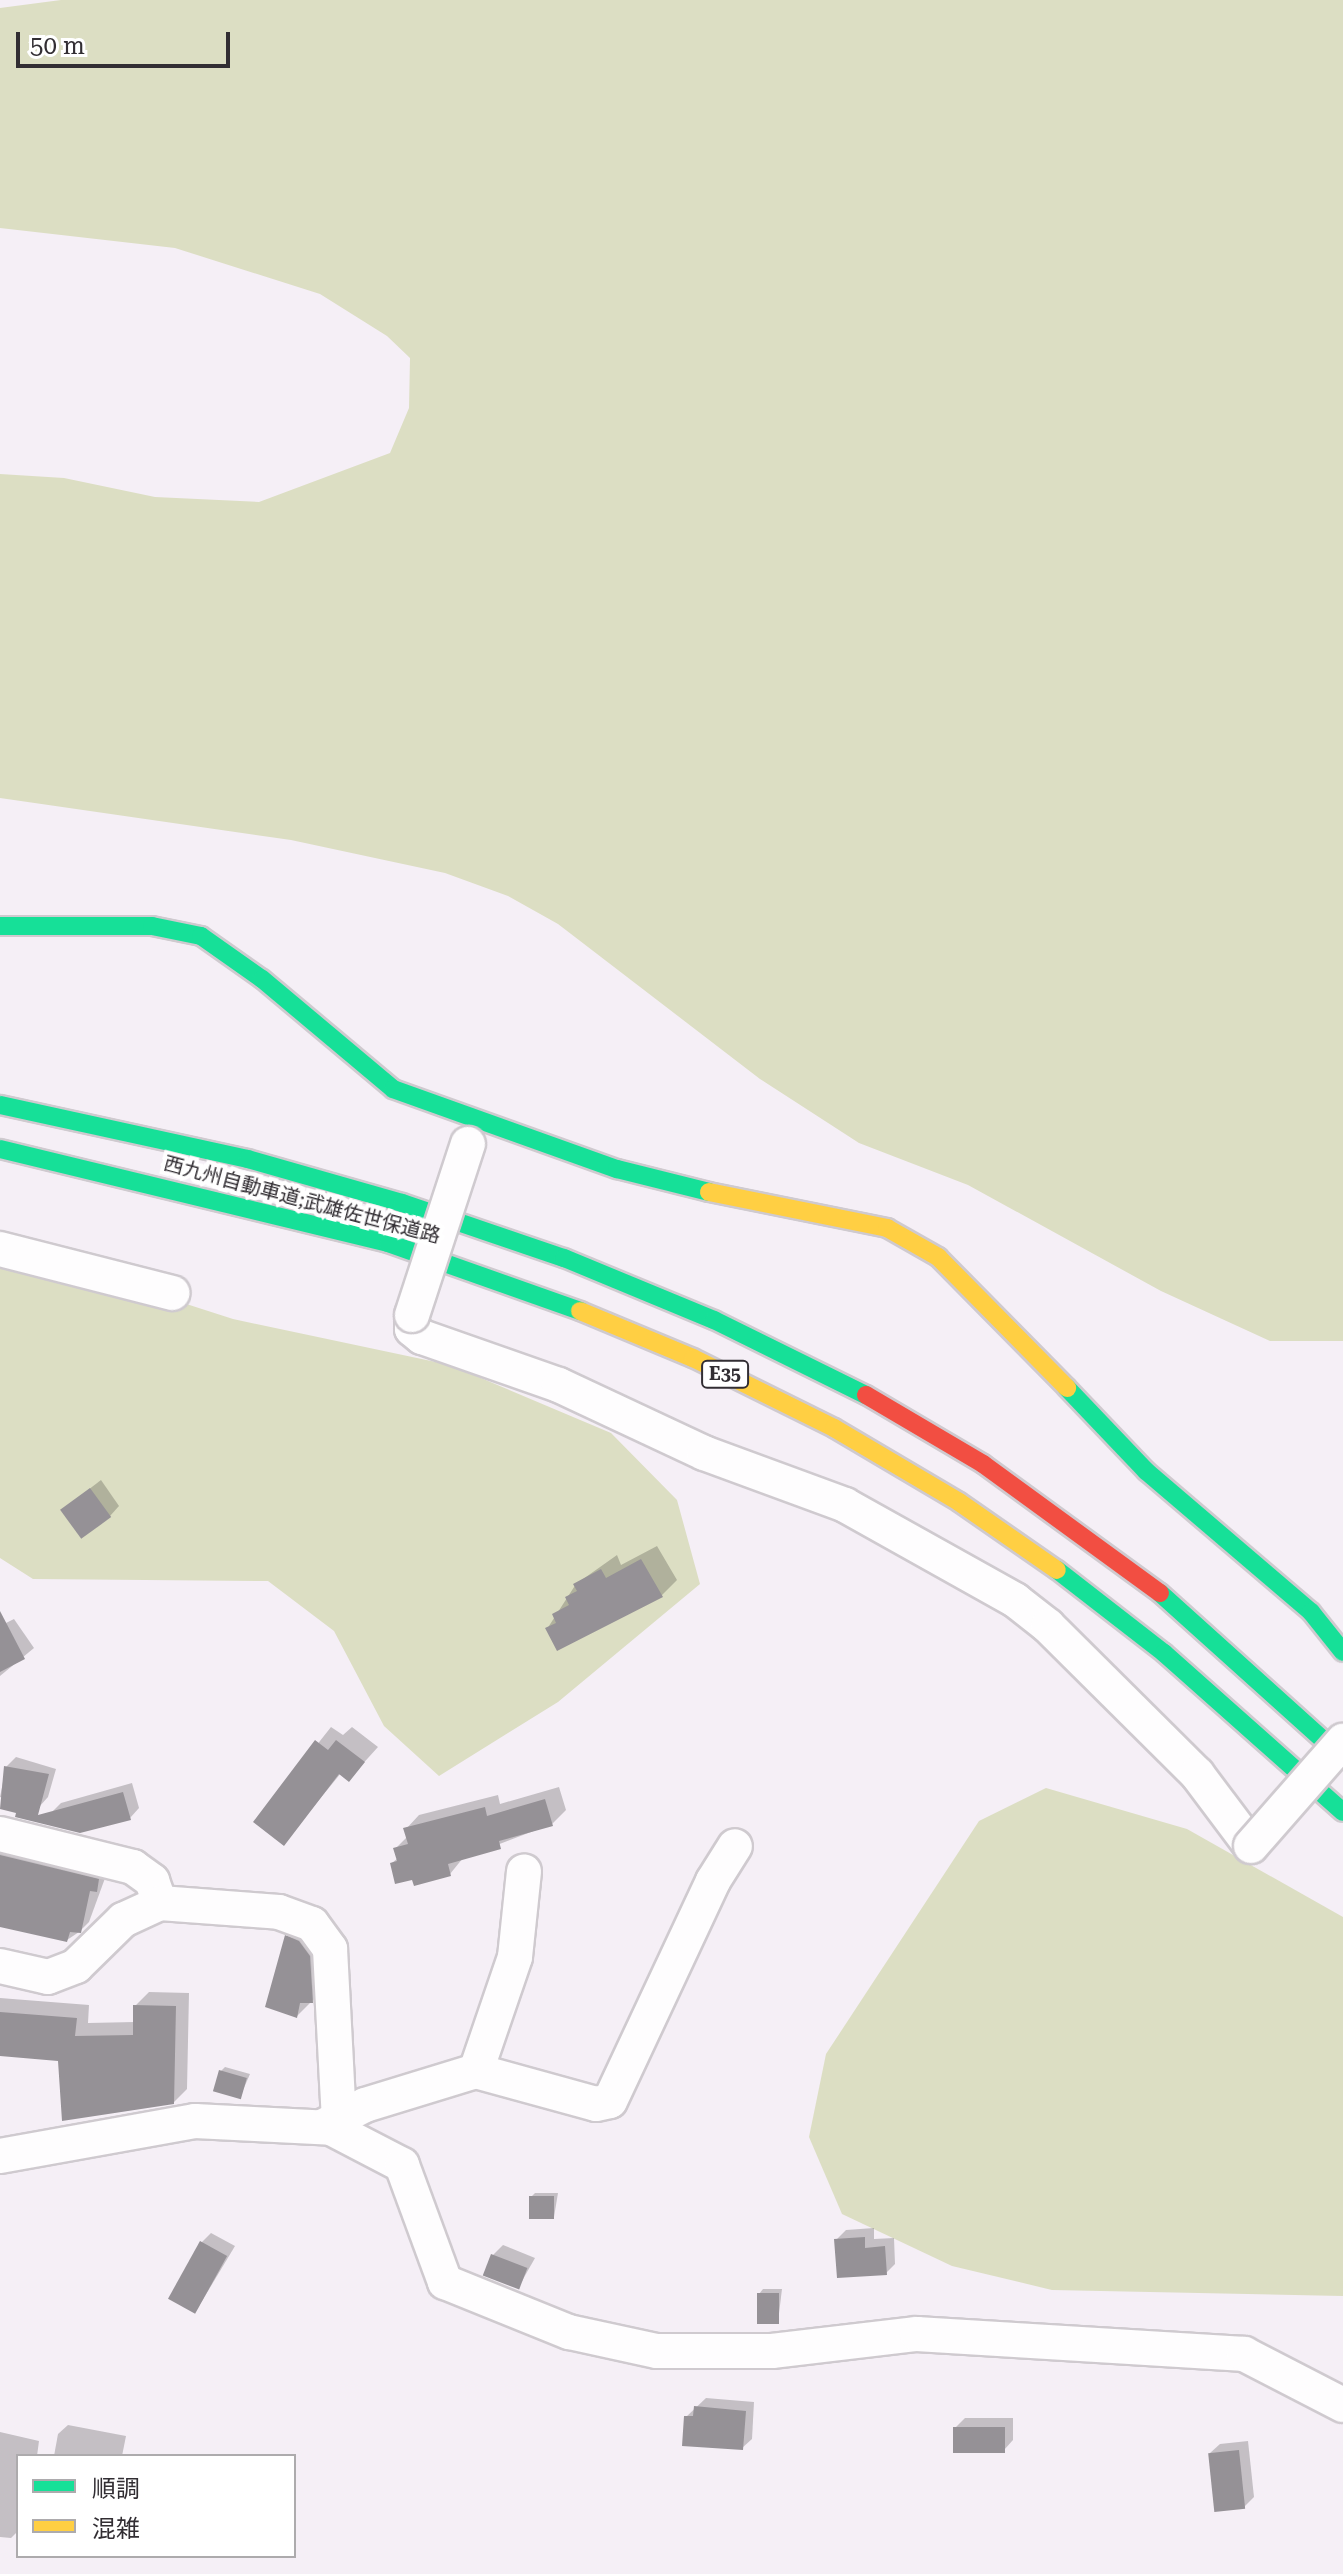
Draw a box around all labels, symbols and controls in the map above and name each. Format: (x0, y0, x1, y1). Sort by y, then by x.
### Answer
scale bar (20, 16, 234, 66)
text: 50 m (30, 32, 85, 60)
street label: 西九州自動車道;武雄佐世保道路 (161, 1151, 443, 1249)
road number: E35 (701, 1360, 749, 1388)
legend (16, 2454, 296, 2558)
text: 順調 (92, 2475, 140, 2503)
text: 混雑 (92, 2515, 140, 2543)

